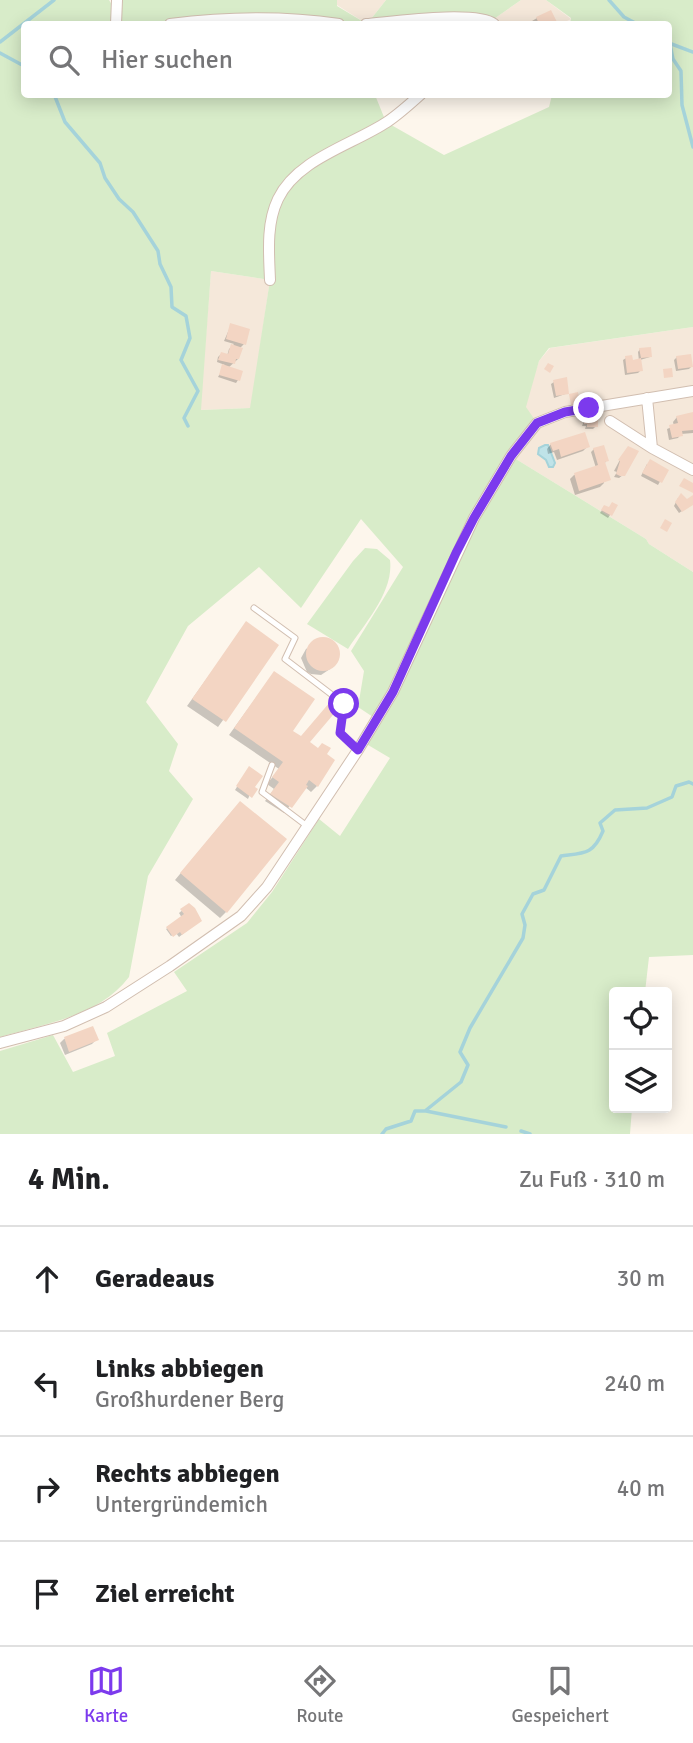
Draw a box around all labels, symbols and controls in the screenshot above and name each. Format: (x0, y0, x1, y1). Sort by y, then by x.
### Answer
search box (21, 21, 672, 98)
icon: search (45, 41, 83, 79)
text: Hier suchen (101, 44, 233, 76)
route end (573, 392, 604, 423)
route start (328, 688, 359, 719)
map controls (609, 987, 672, 1113)
button: locate (609, 987, 672, 1050)
button: layers (609, 1050, 672, 1113)
text: 4 Min. (28, 1161, 110, 1198)
text: Zu Fuß · 310 m (519, 1165, 665, 1194)
icon: ahead (28, 1260, 66, 1298)
text: Geradeaus (95, 1263, 214, 1295)
text: 30 m (617, 1264, 665, 1293)
text: Links abbiegen (95, 1353, 264, 1385)
icon: left (28, 1365, 66, 1403)
text: 240 m (604, 1369, 665, 1398)
text: Großhurdener Berg (95, 1385, 285, 1414)
text: Rechts abbiegen (95, 1458, 280, 1490)
icon: right (28, 1470, 66, 1508)
text: 40 m (617, 1474, 665, 1503)
text: Untergründemich (95, 1490, 268, 1519)
icon: arrive (28, 1575, 66, 1613)
text: Ziel erreicht (95, 1578, 235, 1610)
tab: Karte (84, 1662, 128, 1728)
tab: Route (296, 1662, 344, 1728)
tab: Gespeichert (511, 1662, 609, 1728)

